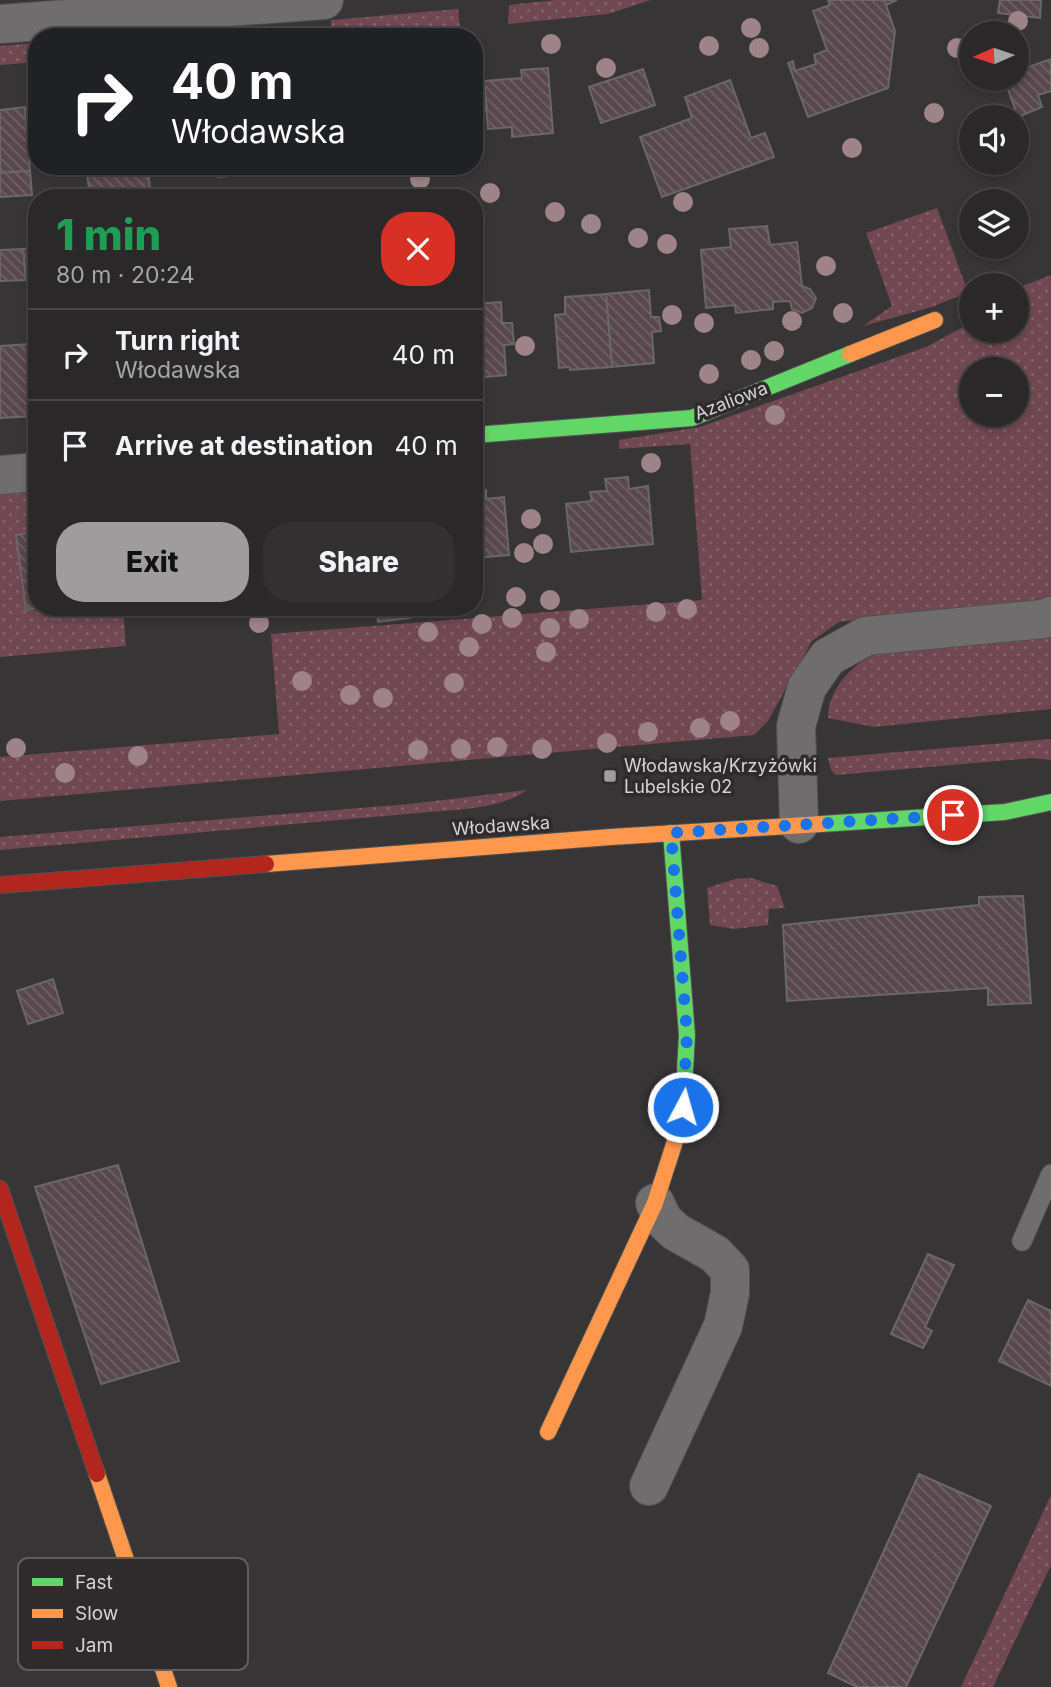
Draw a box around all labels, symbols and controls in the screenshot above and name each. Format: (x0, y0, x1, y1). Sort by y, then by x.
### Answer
north arrow (959, 21, 1029, 91)
map controls (959, 21, 1029, 427)
text: 40 m (171, 52, 294, 111)
icon: right (56, 56, 147, 147)
button: sound (959, 105, 1029, 175)
text: Włodawska (171, 112, 346, 151)
button: layers (959, 189, 1029, 259)
text: 1 min (56, 209, 161, 260)
button: close (381, 212, 455, 286)
text: 80 m · 20:24 (56, 261, 195, 289)
button: + (959, 273, 1029, 343)
text: Turn right (115, 325, 240, 356)
icon: right (56, 336, 94, 374)
text: 40 m (392, 339, 455, 370)
text: Włodawska (115, 356, 241, 384)
button: − (959, 357, 1029, 427)
street label: Azaliowa (691, 377, 770, 424)
icon: arrive (56, 427, 94, 465)
text: Arrive at destination (115, 430, 374, 461)
text: 40 m (395, 430, 458, 461)
button: Exit (56, 522, 249, 602)
button: Share (263, 522, 455, 602)
place label: Włodawska/Krzyżówki Lubelskie 02 (624, 755, 817, 797)
marker: Włodawska/Krzyżówki Lubelskie 02 (602, 768, 618, 784)
pin (923, 785, 983, 845)
icon: arrive (934, 796, 972, 834)
street label: Włodawska (451, 812, 551, 839)
position arrow (646, 1070, 720, 1144)
legend (18, 1558, 248, 1670)
text: Fast (75, 1571, 113, 1594)
text: Slow (75, 1602, 118, 1625)
text: Jam (75, 1634, 113, 1657)

